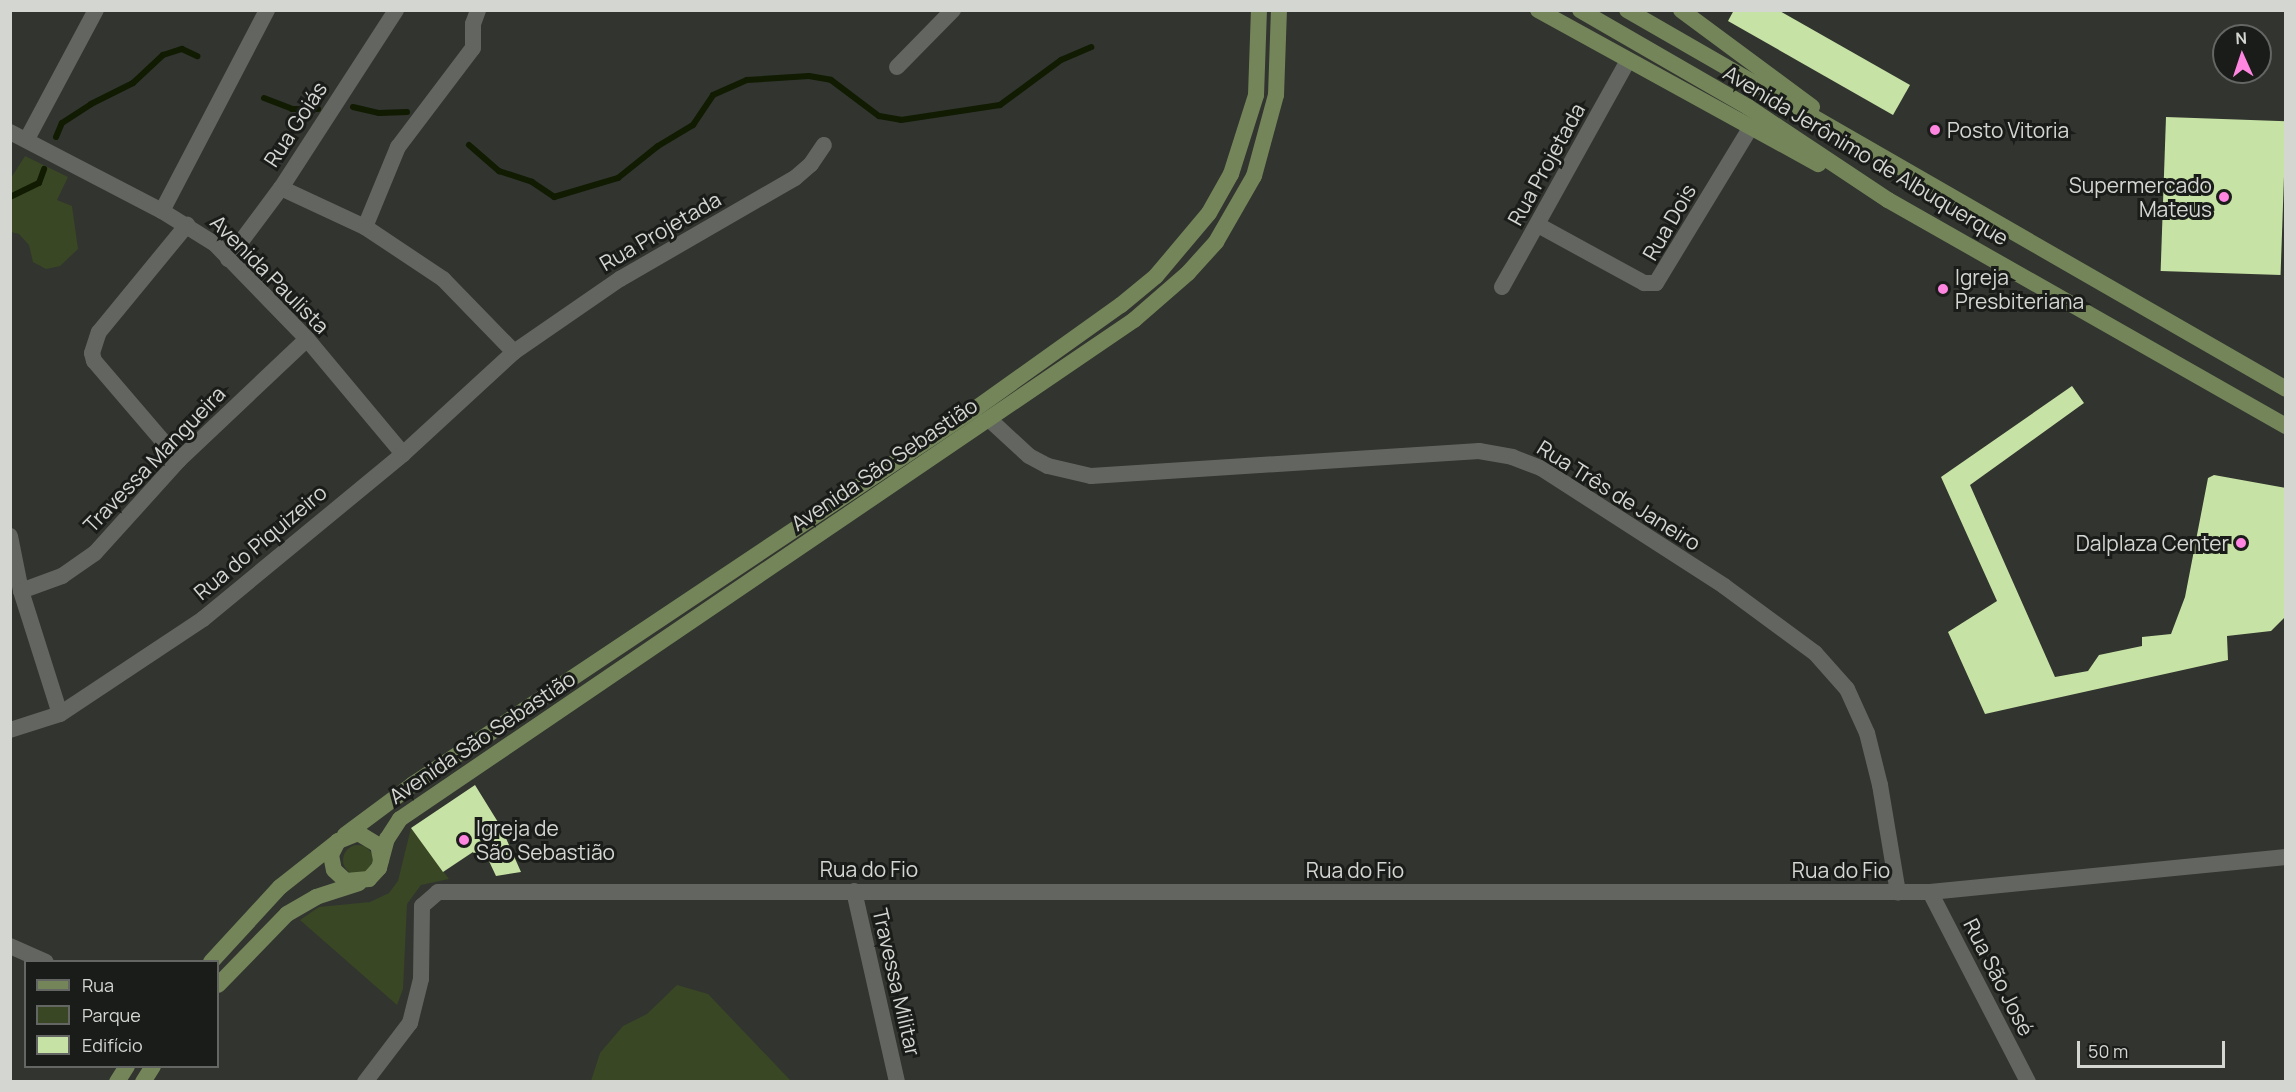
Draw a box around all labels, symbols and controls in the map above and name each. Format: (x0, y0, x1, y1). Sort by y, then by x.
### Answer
north arrow (2212, 24, 2272, 84)
text: N (2235, 27, 2247, 49)
street label: Avenida Jerônimo de Albuquerque (1719, 60, 2013, 250)
street label: Rua Goiás (258, 77, 332, 171)
street label: Rua Projetada (1502, 99, 1590, 229)
place label: Posto Vitoria (1947, 117, 2069, 143)
marker: Posto Vitoria (1928, 123, 1942, 137)
place label: Supermercado Mateus (2069, 172, 2212, 222)
street label: Rua Dois (1637, 179, 1701, 265)
street label: Rua Projetada (595, 186, 725, 276)
marker: Supermercado Mateus (2217, 190, 2231, 204)
street label: Avenida Paulista (205, 209, 335, 339)
place label: Igreja Presbiteriana (1955, 264, 2084, 314)
marker: Igreja Presbiteriana (1936, 282, 1950, 296)
street label: Travessa Mangueira (78, 381, 230, 537)
street label: Avenida São Sebastião (786, 392, 982, 536)
street label: Rua Três de Janeiro (1533, 435, 1705, 555)
street label: Rua do Piquizeiro (189, 479, 331, 605)
place label: Dalplaza Center (2076, 530, 2229, 556)
marker: Dalplaza Center (2234, 536, 2248, 550)
street label: Avenida São Sebastião (384, 665, 580, 809)
place label: Igreja de São Sebastião (476, 815, 615, 865)
marker: Igreja de São Sebastião (457, 833, 471, 847)
street label: Rua do Fio (820, 856, 918, 882)
street label: Rua do Fio (1306, 857, 1404, 883)
street label: Rua do Fio (1792, 857, 1890, 883)
street label: Travessa Militar (868, 906, 926, 1058)
street label: Rua São José (1959, 914, 2039, 1040)
legend (24, 960, 219, 1068)
text: Rua (82, 973, 114, 997)
text: Parque (82, 1003, 141, 1027)
scale bar (2080, 1029, 2228, 1067)
text: Edifício (82, 1033, 143, 1057)
text: 50 m (2088, 1039, 2128, 1063)

